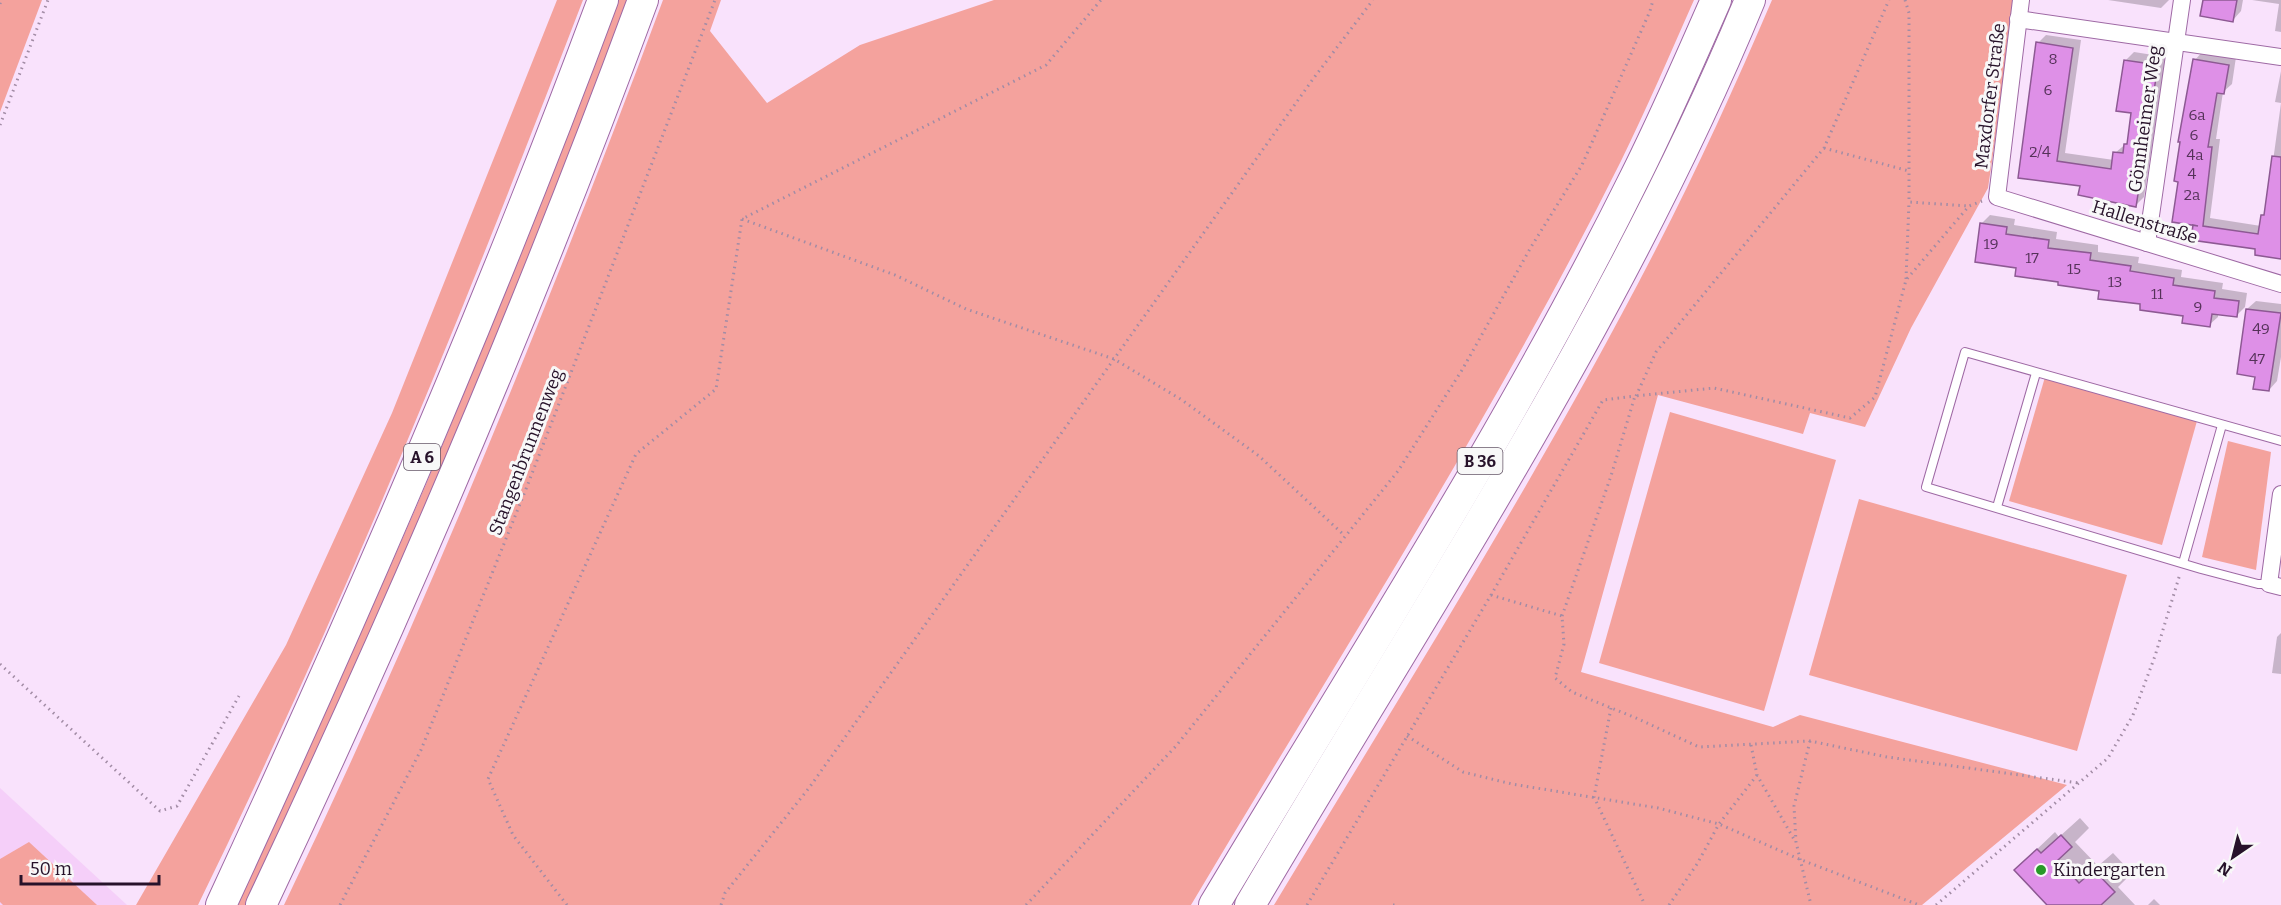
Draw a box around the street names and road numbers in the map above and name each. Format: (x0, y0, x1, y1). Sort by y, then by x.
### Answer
street label: Maxdorfer Straße (1970, 22, 2010, 170)
street label: Gönnheimer Weg (2124, 44, 2166, 194)
street label: Hallenstraße (2090, 196, 2200, 248)
street label: Stangenbrunnenweg (484, 366, 568, 538)
road number: A 6 (404, 444, 440, 470)
road number: B 36 (1458, 448, 1502, 474)

